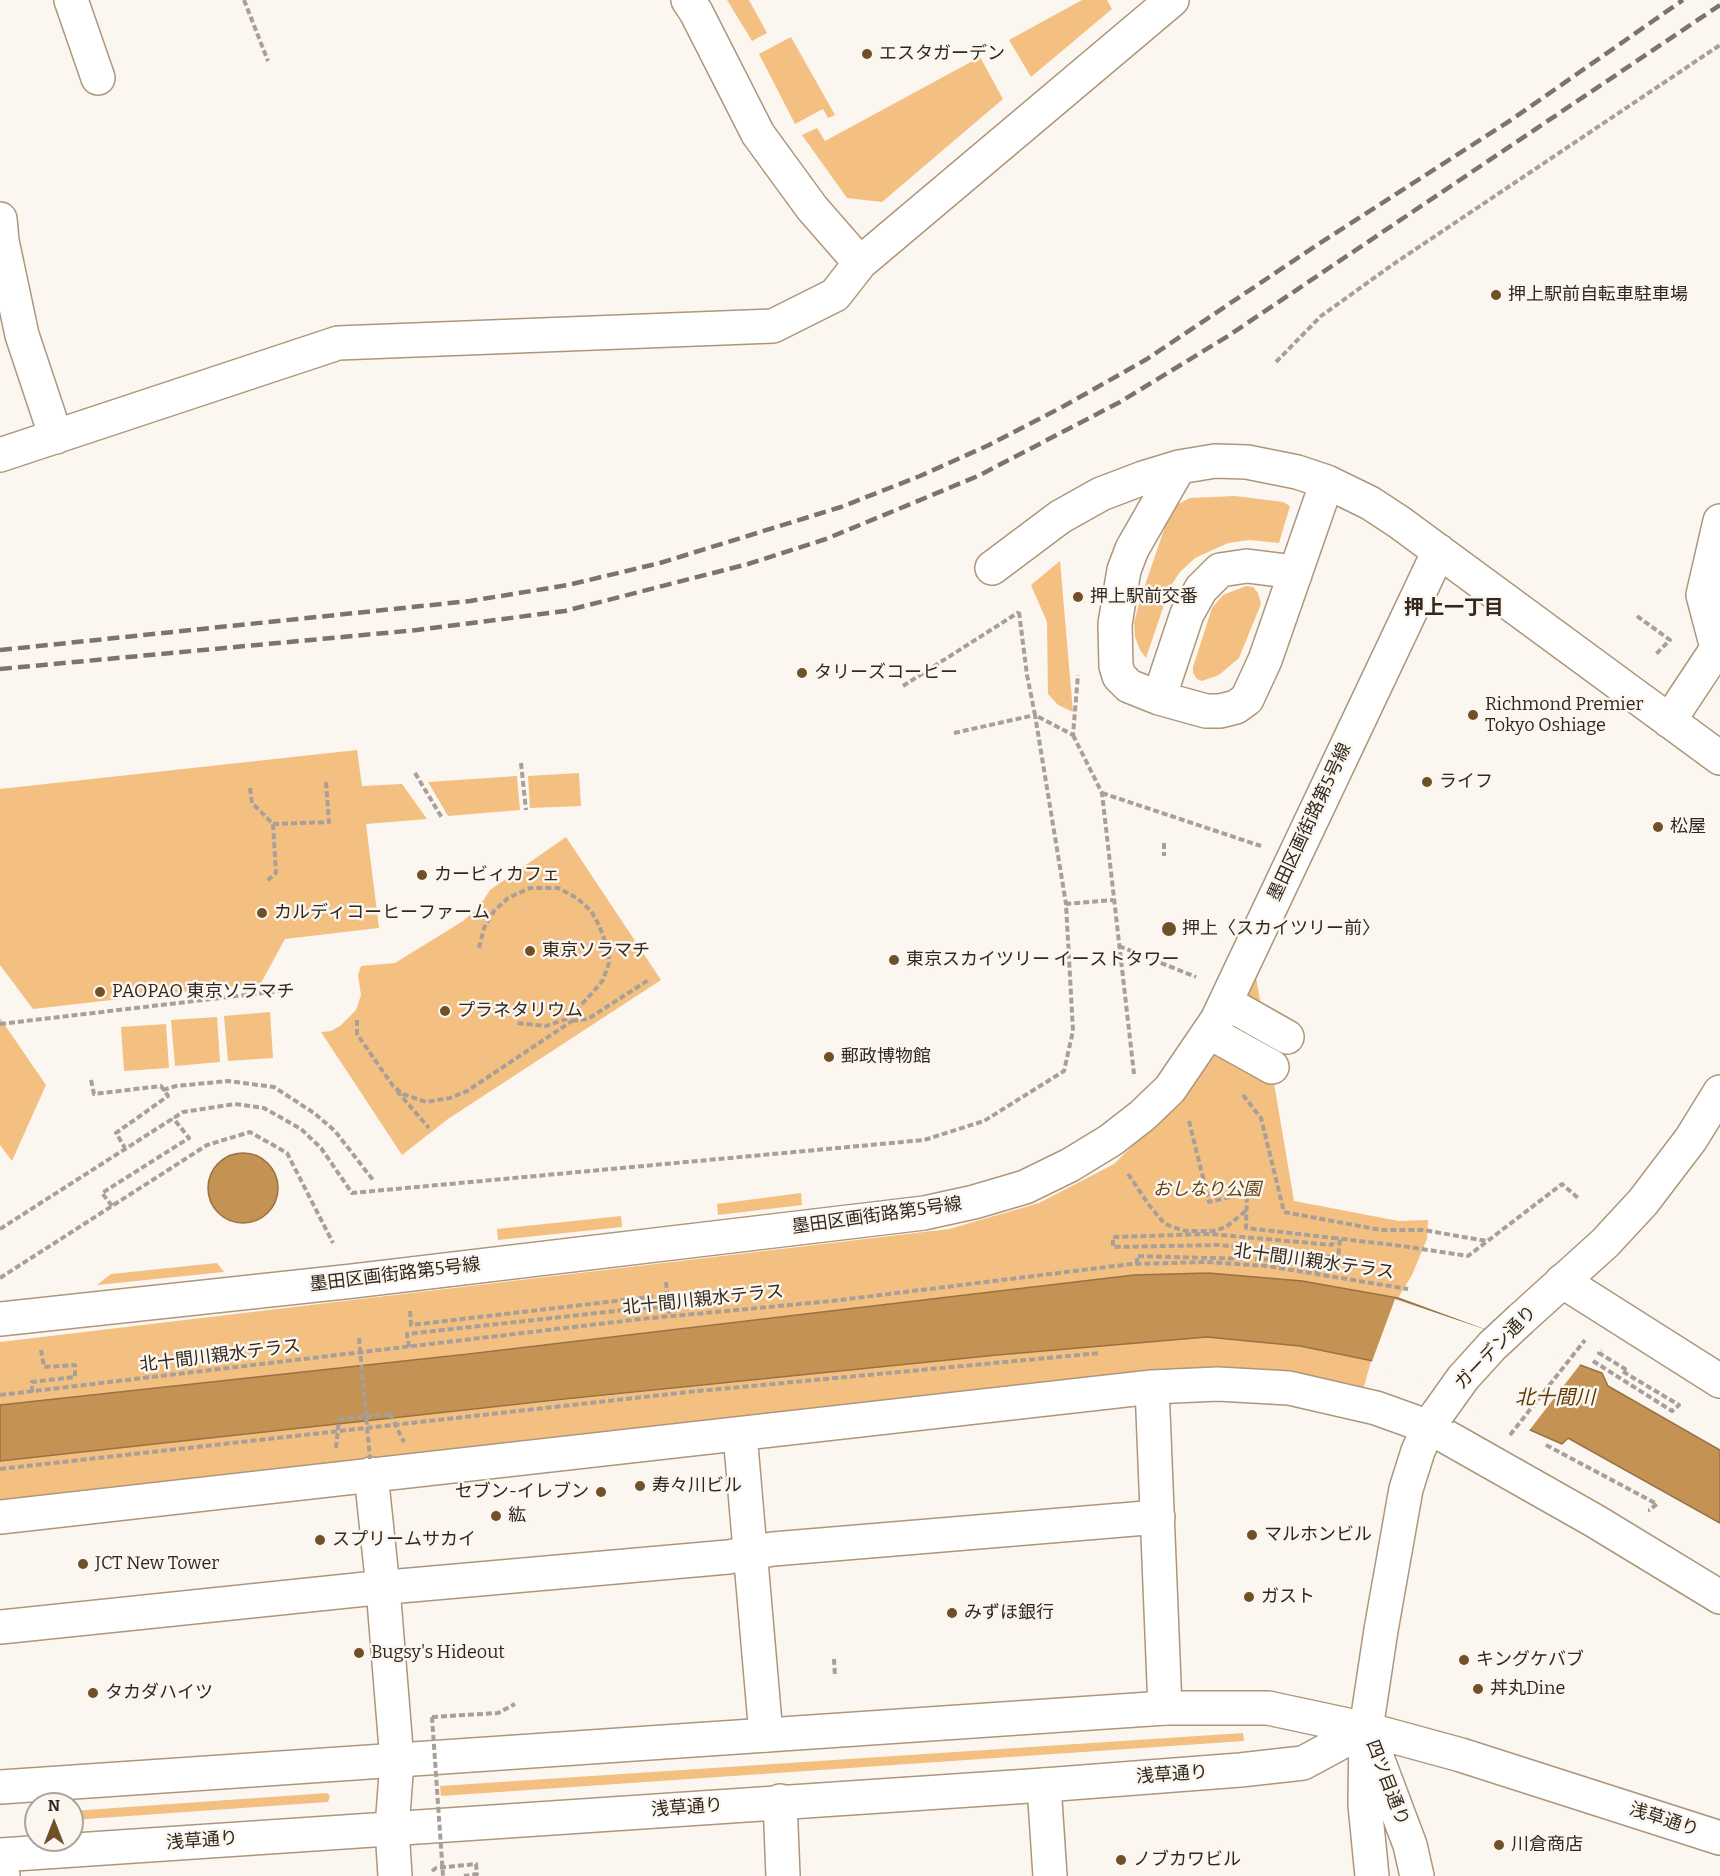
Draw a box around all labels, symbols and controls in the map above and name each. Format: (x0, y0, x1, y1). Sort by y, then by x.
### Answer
place label: エスタガーデン (879, 43, 1005, 65)
marker: エスタガーデン (860, 47, 874, 61)
place label: 押上駅前自転車駐車場 (1508, 284, 1688, 306)
marker: 押上駅前自転車駐車場 (1489, 288, 1503, 302)
place label: 押上駅前交番 (1090, 586, 1198, 608)
marker: 押上駅前交番 (1071, 590, 1085, 604)
district label: 押上一丁目 (1404, 596, 1504, 620)
place label: タリーズコーヒー (814, 662, 958, 684)
marker: タリーズコーヒー (795, 666, 809, 680)
place label: Richmond Premier Tokyo Oshiage (1485, 694, 1644, 736)
marker: Richmond Premier Tokyo Oshiage (1466, 708, 1480, 722)
street label: 墨田区画街路第5号線 (1264, 740, 1356, 904)
place label: ライフ (1439, 771, 1493, 793)
marker: ライフ (1420, 775, 1434, 789)
place label: 松屋 (1670, 816, 1706, 838)
marker: 松屋 (1651, 820, 1665, 834)
place label: カービィカフェ (434, 864, 560, 886)
marker: カービィカフェ (415, 868, 429, 882)
place label: カルディコーヒーファーム (274, 902, 490, 924)
marker: カルディコーヒーファーム (255, 906, 269, 920)
place label: 押上〈スカイツリー前〉 (1182, 918, 1380, 940)
marker: 押上〈スカイツリー前〉 (1160, 920, 1178, 938)
place label: 東京ソラマチ (542, 940, 650, 962)
marker: 東京ソラマチ (523, 944, 537, 958)
place label: 東京スカイツリー イーストタワー (906, 949, 1180, 971)
marker: 東京スカイツリー イーストタワー (887, 953, 901, 967)
place label: PAOPAO 東京ソラマチ (112, 981, 294, 1003)
marker: PAOPAO 東京ソラマチ (93, 985, 107, 999)
place label: プラネタリウム (457, 1000, 583, 1022)
marker: プラネタリウム (438, 1004, 452, 1018)
place label: 郵政博物館 (841, 1046, 931, 1068)
marker: 郵政博物館 (822, 1050, 836, 1064)
park label: おしなり公園 (1153, 1179, 1261, 1201)
street label: 墨田区画街路第5号線 (791, 1193, 963, 1239)
street label: 北十間川親水テラス (1232, 1240, 1396, 1284)
street label: 墨田区画街路第5号線 (309, 1254, 481, 1296)
street label: 北十間川親水テラス (621, 1281, 785, 1319)
street label: ガーデン通り (1451, 1302, 1541, 1394)
street label: 北十間川親水テラス (138, 1335, 302, 1377)
water label: 北十間川 (1515, 1386, 1595, 1410)
place label: 寿々川ビル (652, 1475, 742, 1497)
marker: 寿々川ビル (633, 1479, 647, 1493)
place label: セブン-イレブン (455, 1481, 589, 1503)
marker: セブン-イレブン (594, 1485, 608, 1499)
place label: 紘 (508, 1505, 526, 1527)
marker: 紘 (489, 1509, 503, 1523)
place label: マルホンビル (1264, 1524, 1372, 1546)
marker: マルホンビル (1245, 1528, 1259, 1542)
place label: スプリームサカイ (332, 1529, 476, 1551)
marker: スプリームサカイ (313, 1533, 327, 1547)
place label: JCT New Tower (95, 1553, 219, 1575)
marker: JCT New Tower (76, 1557, 90, 1571)
place label: ガスト (1261, 1586, 1315, 1608)
marker: ガスト (1242, 1590, 1256, 1604)
place label: みずほ銀行 (964, 1602, 1054, 1624)
marker: みずほ銀行 (945, 1606, 959, 1620)
place label: Bugsy's Hideout (371, 1642, 505, 1664)
marker: Bugsy's Hideout (352, 1646, 366, 1660)
place label: キングケバブ (1476, 1649, 1584, 1671)
marker: キングケバブ (1457, 1653, 1471, 1667)
place label: 丼丸Dine (1490, 1678, 1565, 1700)
place label: タカダハイツ (105, 1682, 213, 1704)
marker: 丼丸Dine (1471, 1682, 1485, 1696)
marker: タカダハイツ (86, 1686, 100, 1700)
street label: 四ツ目通り (1361, 1737, 1413, 1829)
street label: 浅草通り (1135, 1762, 1209, 1788)
north arrow (24, 1792, 84, 1852)
street label: 浅草通り (650, 1795, 724, 1821)
text: N (48, 1796, 60, 1815)
street label: 浅草通り (1626, 1799, 1702, 1841)
street label: 浅草通り (165, 1828, 239, 1854)
place label: 川倉商店 (1511, 1834, 1583, 1856)
marker: 川倉商店 (1492, 1838, 1506, 1852)
place label: ノブカワビル (1133, 1849, 1241, 1871)
marker: ノブカワビル (1114, 1853, 1128, 1867)

